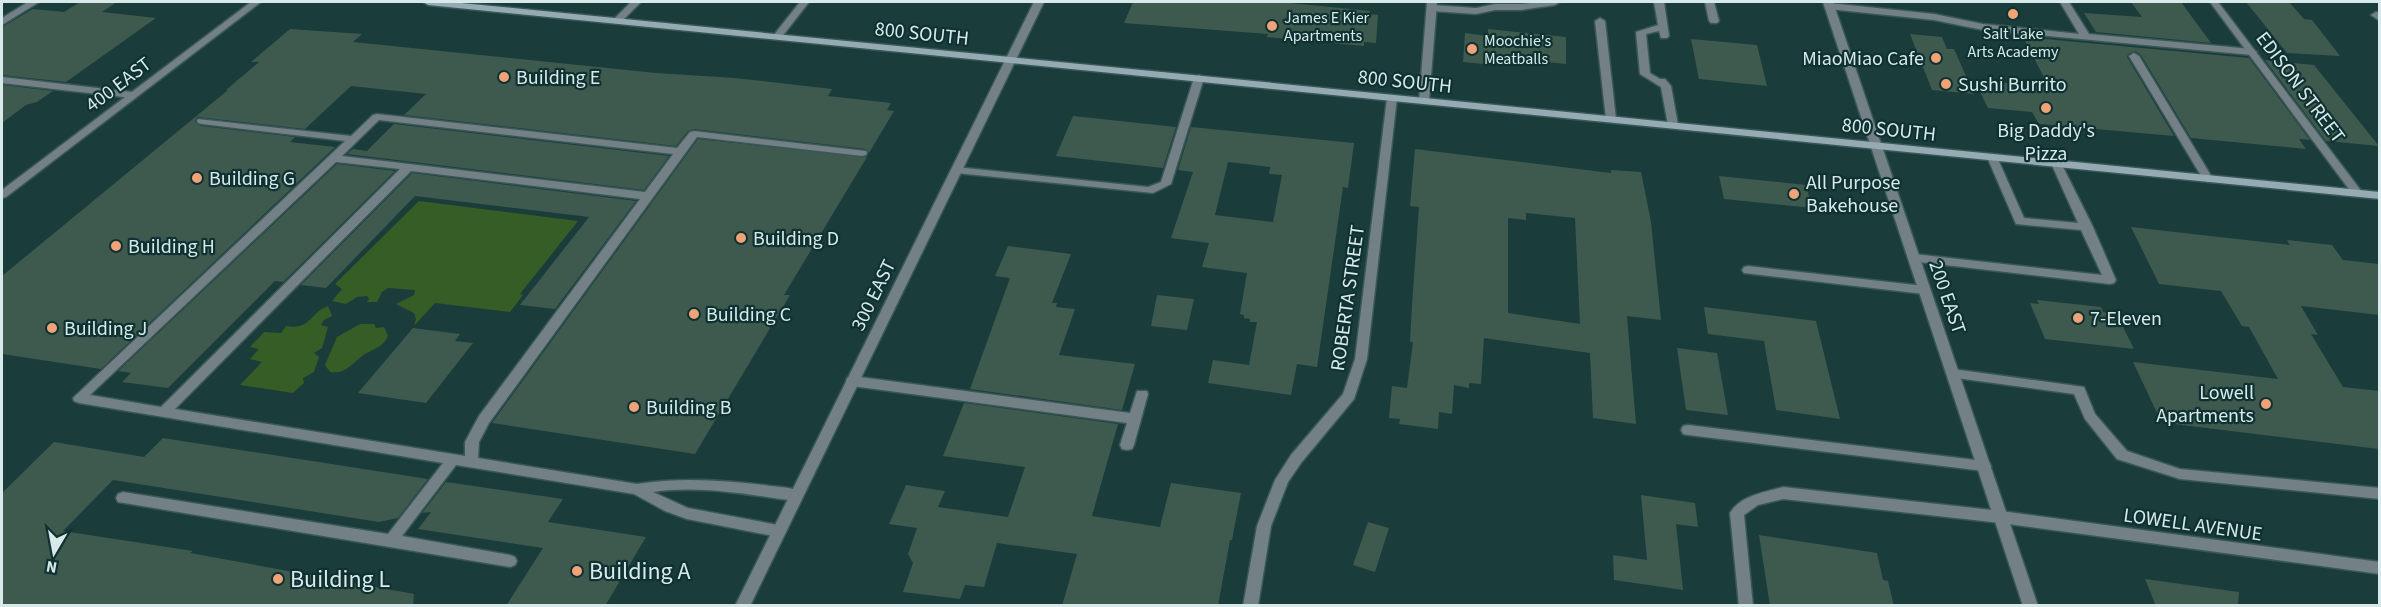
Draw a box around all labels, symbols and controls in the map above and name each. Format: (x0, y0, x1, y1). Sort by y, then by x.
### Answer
place label: James E Kier Apartments (1284, 7, 1370, 47)
marker: Salt Lake Arts Academy (2006, 7, 2020, 21)
street label: 800 SOUTH (873, 15, 970, 53)
marker: James E Kier Apartments (1265, 19, 1279, 33)
place label: Salt Lake Arts Academy (1968, 23, 2059, 63)
street label: EDISON STREET (2249, 26, 2352, 149)
place label: Moochie's Meatballs (1484, 30, 1552, 70)
marker: Moochie's Meatballs (1465, 42, 1479, 56)
place label: MiaoMiao Cafe (1802, 45, 1924, 73)
street label: 400 EAST (80, 51, 158, 119)
marker: MiaoMiao Cafe (1929, 51, 1943, 65)
street label: 800 SOUTH (1356, 63, 1453, 101)
place label: Building E (516, 64, 600, 92)
marker: Building E (497, 70, 511, 84)
place label: Sushi Burrito (1958, 71, 2067, 99)
marker: Sushi Burrito (1939, 77, 1953, 91)
marker: Big Daddy's Pizza (2039, 101, 2053, 115)
street label: 800 SOUTH (1840, 111, 1937, 149)
place label: Big Daddy's Pizza (1997, 117, 2095, 168)
place label: Building G (209, 165, 295, 193)
place label: All Purpose Bakehouse (1806, 169, 1900, 220)
marker: Building G (190, 171, 204, 185)
marker: All Purpose Bakehouse (1787, 187, 1801, 201)
street label: ROBERTA STREET (1324, 223, 1372, 373)
place label: Building D (753, 225, 839, 253)
marker: Building D (734, 231, 748, 245)
place label: Building H (128, 233, 215, 261)
marker: Building H (109, 239, 123, 253)
street label: 300 EAST (845, 255, 903, 336)
street label: 200 EAST (1921, 257, 1973, 338)
place label: Building C (706, 301, 791, 329)
place label: 7-Eleven (2090, 305, 2162, 333)
marker: Building C (687, 307, 701, 321)
marker: 7-Eleven (2071, 311, 2085, 325)
place label: Building J (64, 315, 147, 343)
marker: Building J (45, 321, 59, 335)
place label: Lowell Apartments (2156, 379, 2254, 430)
place label: Building B (646, 394, 731, 422)
marker: Lowell Apartments (2259, 397, 2273, 411)
marker: Building B (627, 400, 641, 414)
street label: LOWELL AVENUE (2122, 501, 2264, 549)
north arrow (24, 523, 84, 583)
place label: Building A (589, 554, 690, 589)
text: N (44, 555, 59, 579)
place label: Building L (290, 562, 390, 597)
marker: Building A (570, 564, 584, 578)
marker: Building L (271, 572, 285, 586)

